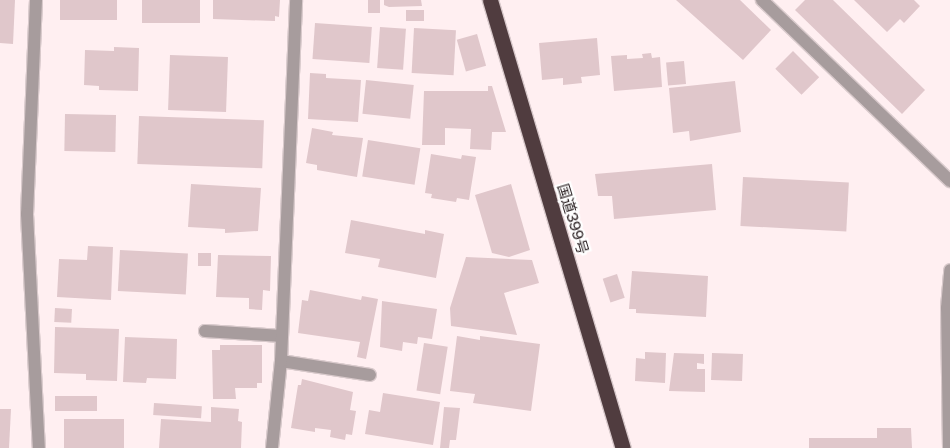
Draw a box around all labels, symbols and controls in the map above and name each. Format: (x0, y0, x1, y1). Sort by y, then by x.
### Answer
street label: 国道399号 (554, 181, 592, 257)

